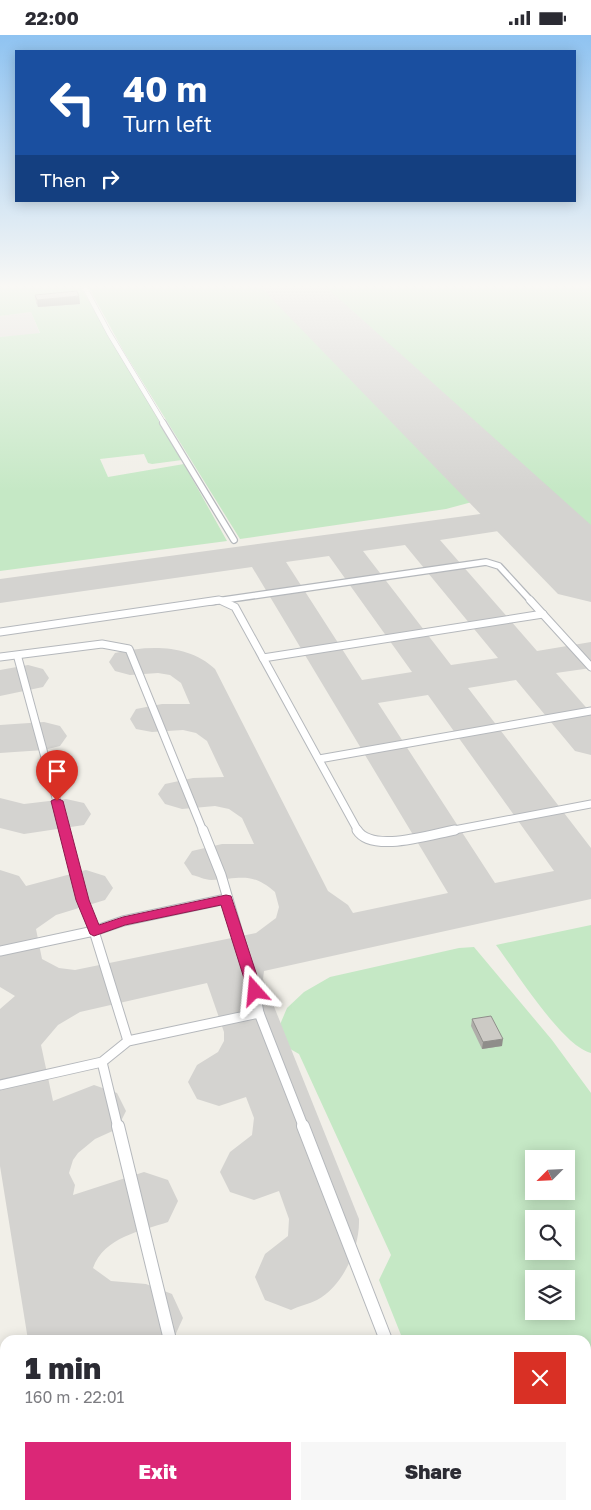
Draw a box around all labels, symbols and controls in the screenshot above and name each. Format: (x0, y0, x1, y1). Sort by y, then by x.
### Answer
text: 22:00 (25, 6, 79, 29)
text: 40 m (123, 68, 207, 110)
icon: left (40, 70, 105, 135)
text: Turn left (123, 110, 212, 137)
icon: right (96, 165, 124, 193)
text: Then (40, 168, 86, 191)
pin (36, 750, 78, 801)
icon: arrive (43, 757, 71, 785)
position arrow (228, 964, 280, 1016)
north arrow (525, 1150, 575, 1200)
map controls (525, 1150, 575, 1320)
button: search (525, 1210, 575, 1260)
button: layers (525, 1270, 575, 1320)
text: 1 min (25, 1350, 101, 1386)
button: close (514, 1352, 566, 1404)
text: 160 m · 22:01 (25, 1387, 124, 1407)
button: Exit (25, 1442, 291, 1500)
button: Share (301, 1442, 566, 1500)

